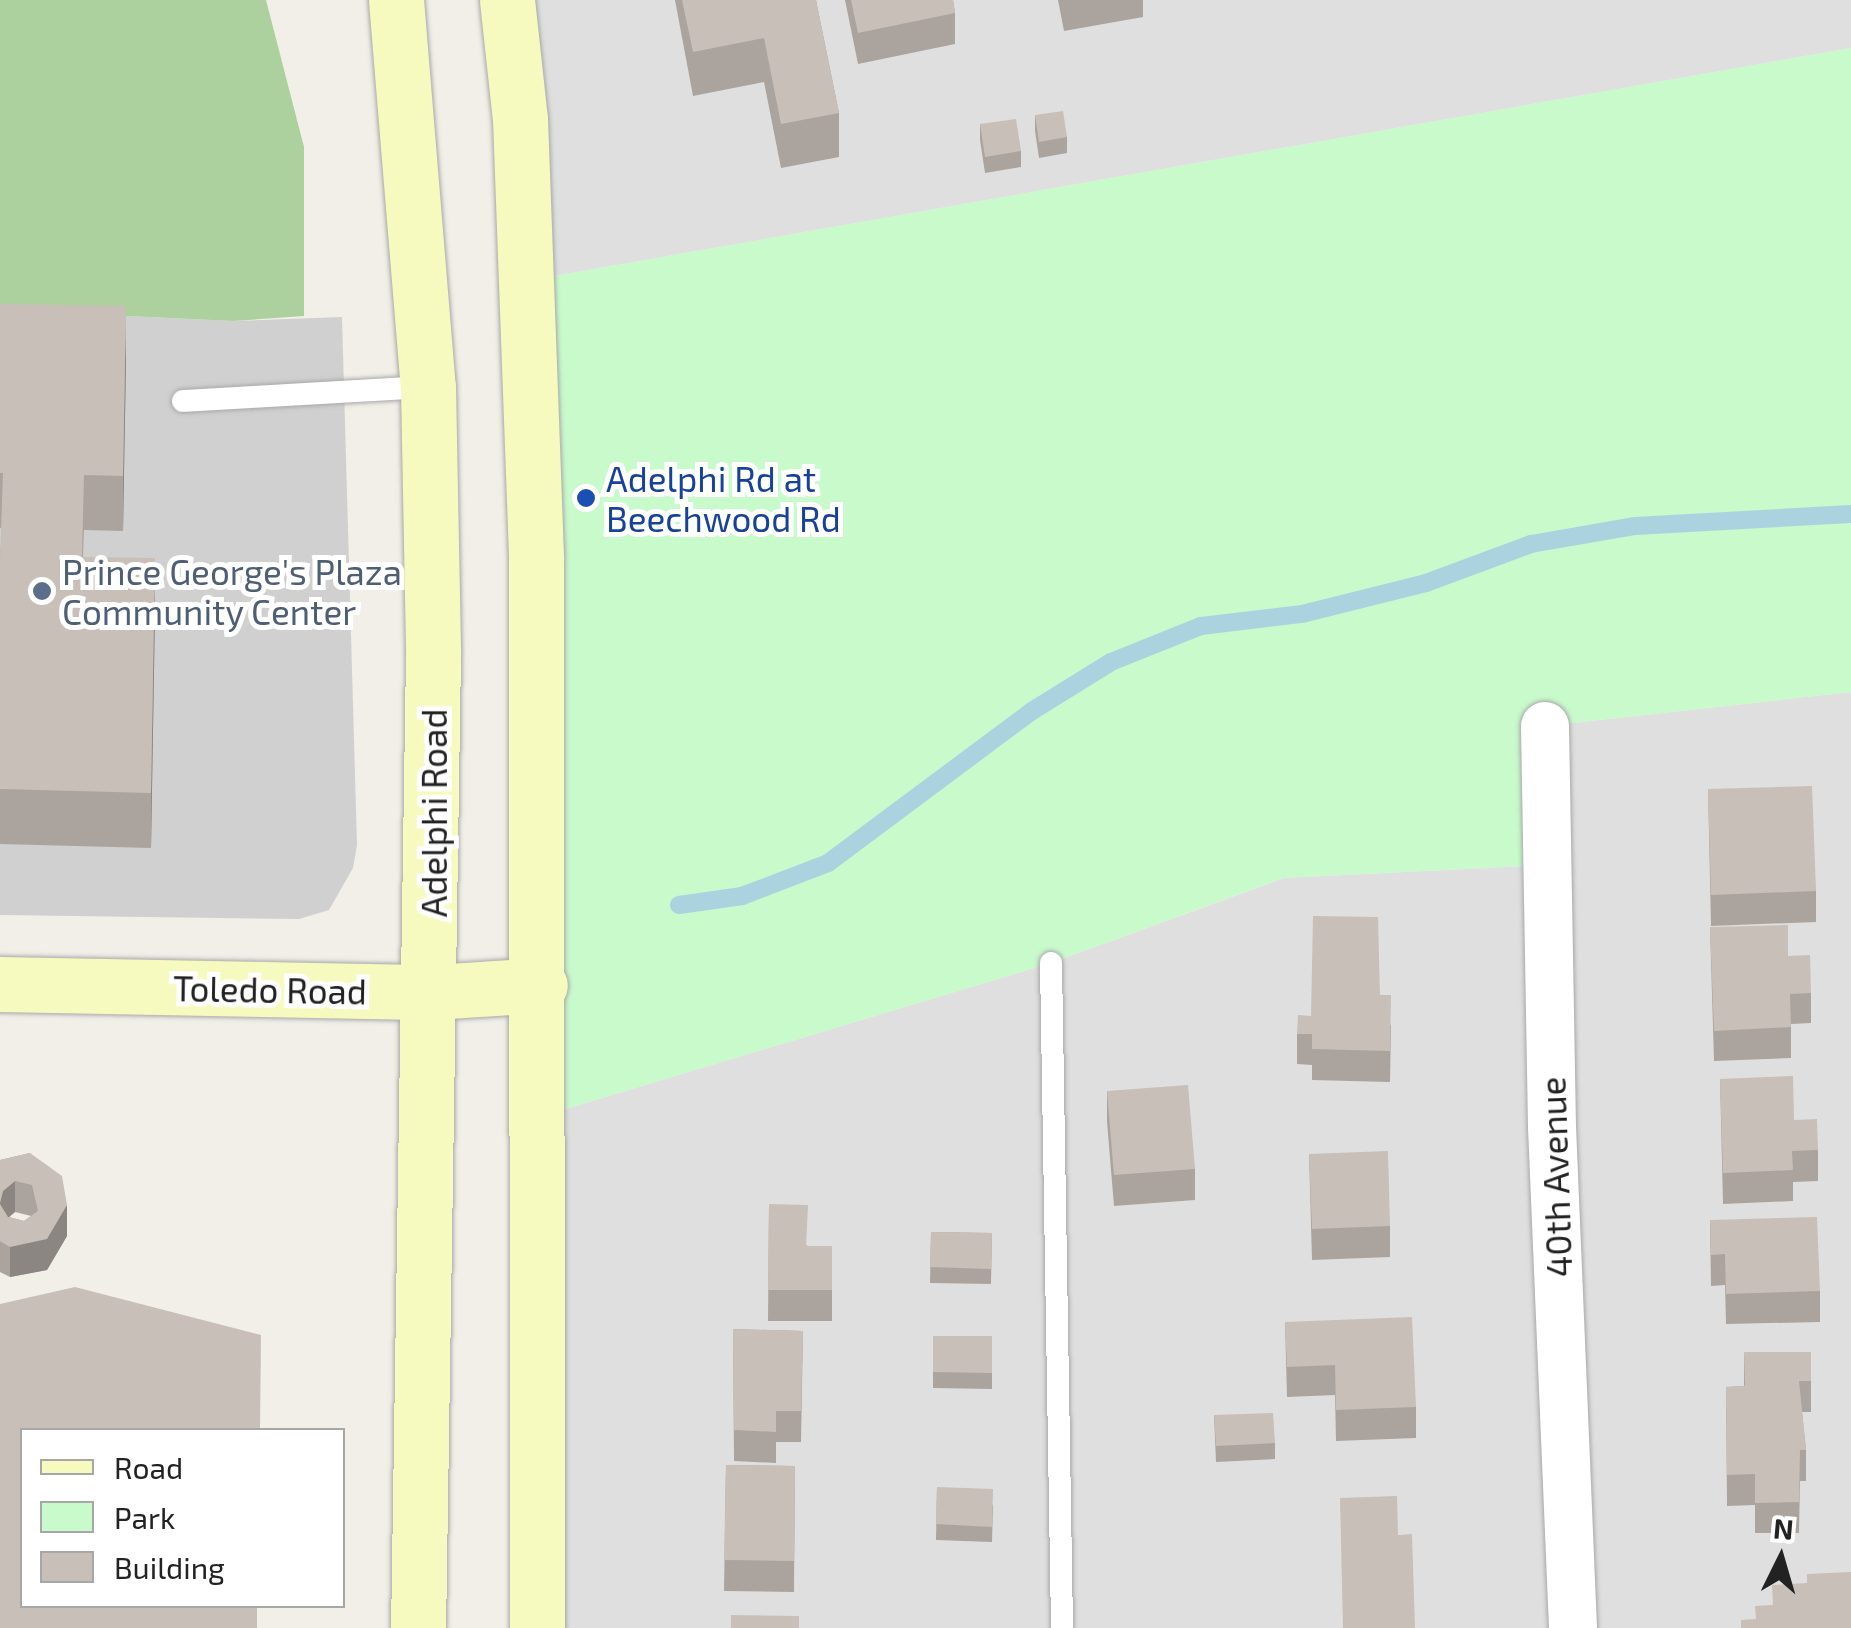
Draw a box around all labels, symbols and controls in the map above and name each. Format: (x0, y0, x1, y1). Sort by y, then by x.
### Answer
place label: Adelphi Rd at Beechwood Rd (606, 457, 841, 539)
marker: Adelphi Rd at Beechwood Rd (575, 487, 597, 509)
place label: Prince George's Plaza Community Center (62, 550, 402, 632)
marker: Prince George's Plaza Community Center (31, 580, 53, 602)
street label: Adelphi Road (412, 709, 454, 917)
street label: Toledo Road (173, 966, 367, 1012)
street label: 40th Avenue (1530, 1076, 1580, 1278)
legend (20, 1428, 345, 1608)
text: Road (114, 1449, 183, 1485)
text: Park (114, 1499, 175, 1535)
north arrow (1731, 1508, 1831, 1608)
text: N (1772, 1510, 1795, 1546)
text: Building (114, 1549, 225, 1585)

